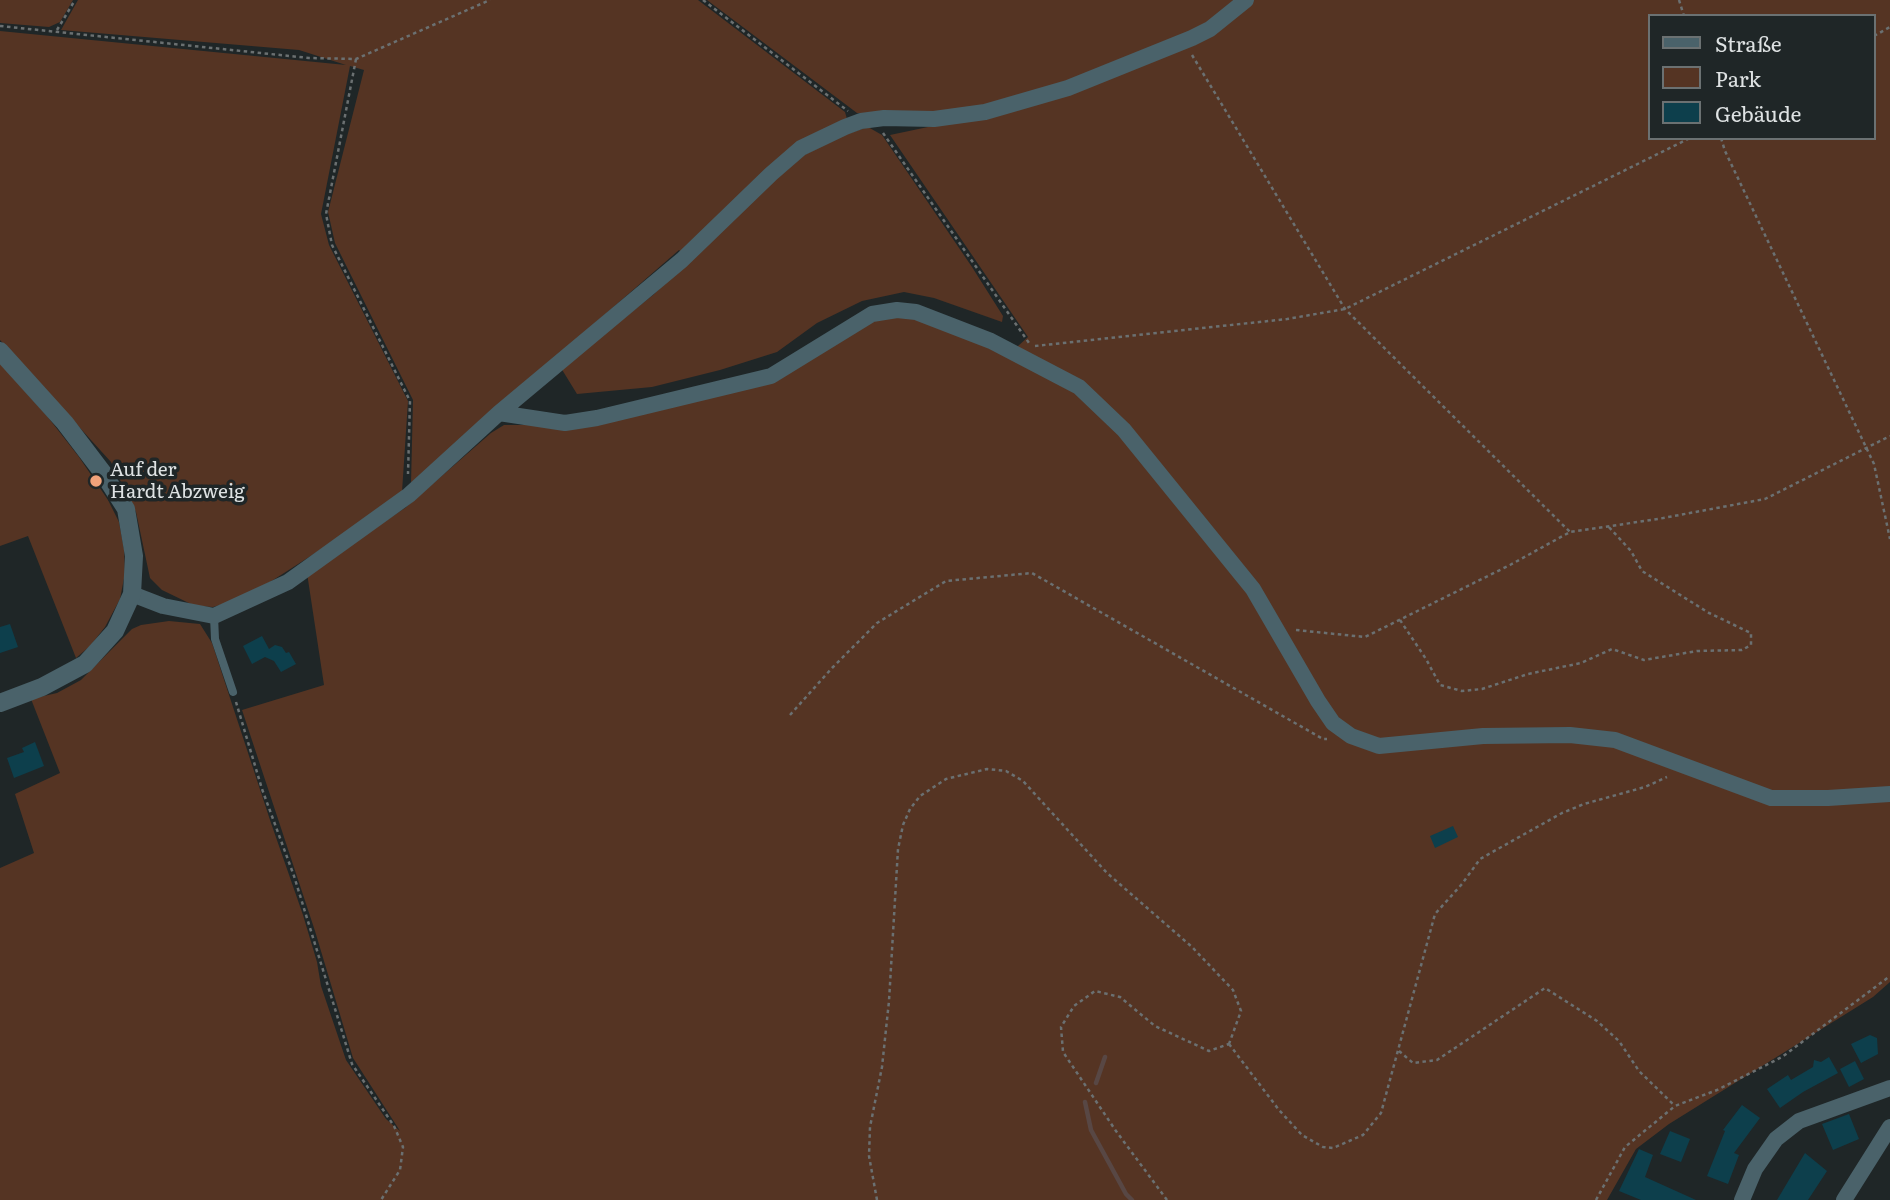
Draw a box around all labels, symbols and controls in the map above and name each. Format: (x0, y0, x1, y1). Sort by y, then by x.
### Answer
legend (1648, 14, 1876, 140)
text: Straße (1715, 27, 1782, 58)
text: Park (1715, 62, 1761, 93)
text: Gebäude (1715, 97, 1801, 128)
place label: Auf der Hardt Abzweig (110, 459, 245, 503)
marker: Auf der Hardt Abzweig (88, 473, 104, 489)

